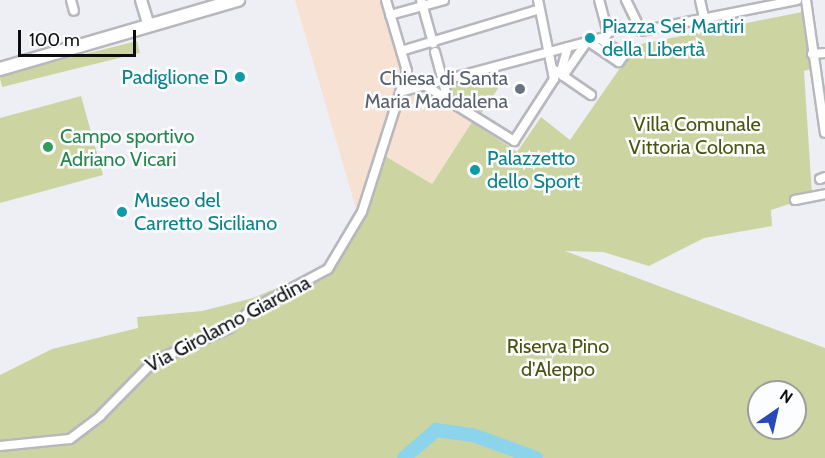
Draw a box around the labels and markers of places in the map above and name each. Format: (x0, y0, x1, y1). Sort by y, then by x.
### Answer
place label: Piazza Sei Martiri della Libertà (602, 14, 744, 61)
marker: Piazza Sei Martiri della Libertà (583, 31, 597, 45)
place label: Padiglione D (122, 65, 228, 89)
place label: Chiesa di Santa Maria Maddalena (364, 66, 508, 113)
marker: Padiglione D (233, 70, 247, 84)
marker: Chiesa di Santa Maria Maddalena (513, 82, 527, 96)
place label: Campo sportivo Adriano Vicari (60, 124, 194, 171)
marker: Campo sportivo Adriano Vicari (41, 140, 55, 154)
place label: Palazzetto dello Sport (487, 146, 580, 193)
marker: Palazzetto dello Sport (468, 163, 482, 177)
place label: Museo del Carretto Siciliano (134, 189, 277, 236)
marker: Museo del Carretto Siciliano (115, 205, 129, 219)

